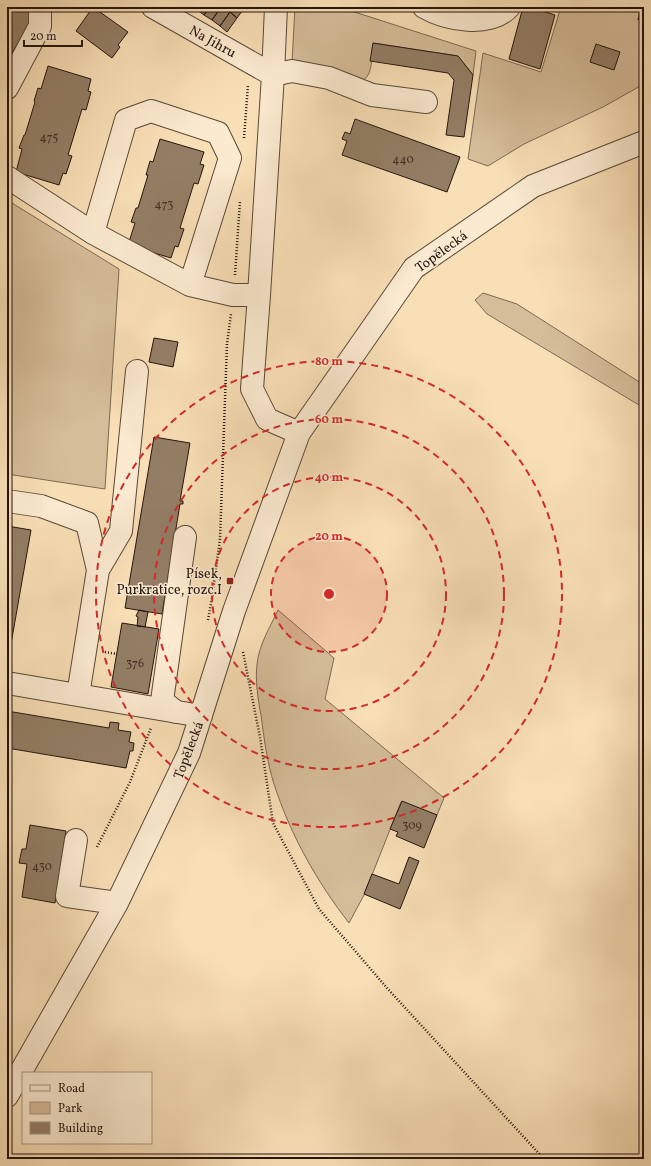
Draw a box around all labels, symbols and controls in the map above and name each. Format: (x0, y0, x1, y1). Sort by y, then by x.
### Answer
scale bar (24, 22, 82, 48)
street label: Na Jihru (185, 22, 239, 63)
text: 20 m (30, 29, 57, 45)
house number: 475 (40, 130, 59, 146)
house number: 440 (392, 152, 414, 168)
house number: 473 (155, 197, 173, 213)
street label: Topělecká (412, 227, 472, 278)
text: 80 m (315, 354, 343, 370)
text: 60 m (315, 412, 343, 428)
text: 40 m (315, 470, 344, 486)
text: 20 m (315, 529, 343, 545)
place label: Písek, Purkratice, rozc.I (117, 565, 222, 600)
marker: Písek, Purkratice, rozc.I (225, 576, 235, 586)
centre of rings (322, 587, 336, 601)
house number: 376 (126, 656, 144, 672)
street label: Topělecká (170, 719, 209, 782)
house number: 309 (402, 818, 422, 834)
house number: 430 (32, 859, 52, 875)
legend (22, 1072, 152, 1144)
text: Road (58, 1081, 85, 1097)
text: Park (58, 1101, 83, 1117)
text: Building (58, 1121, 103, 1137)

